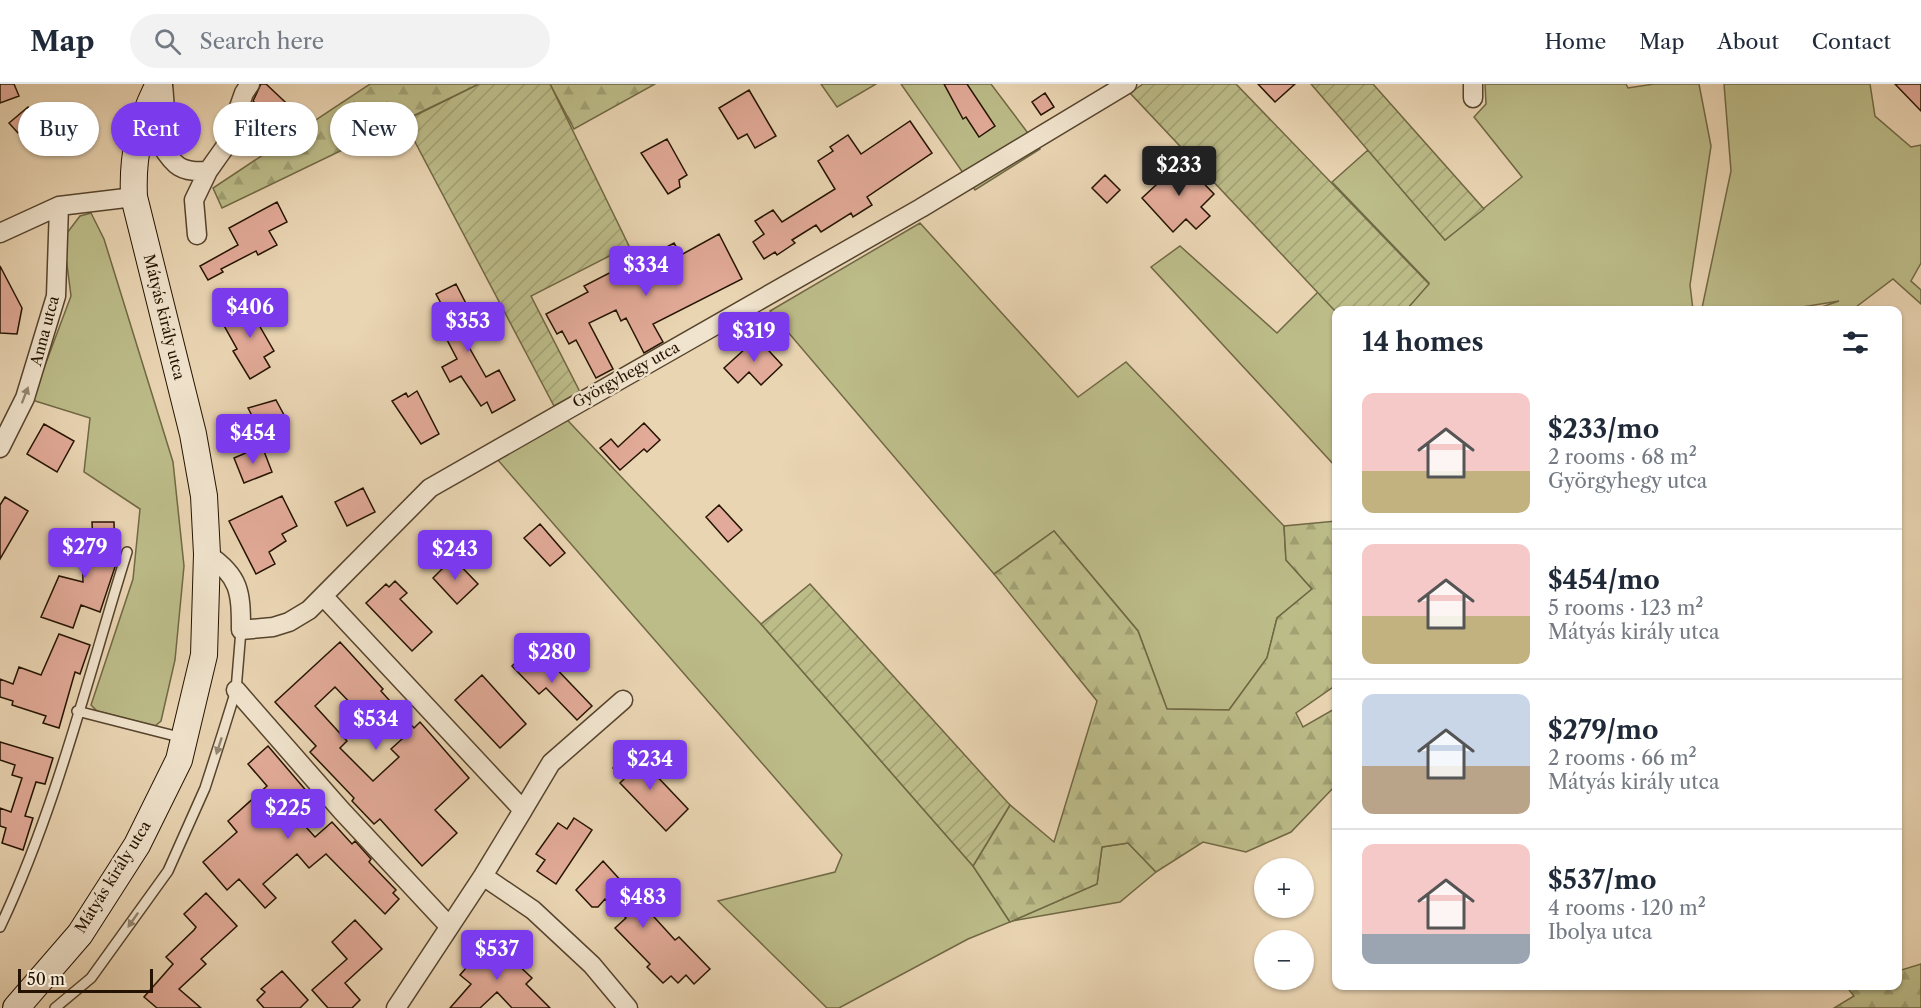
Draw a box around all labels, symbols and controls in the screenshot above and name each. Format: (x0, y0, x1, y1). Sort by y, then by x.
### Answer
search box (130, 14, 550, 68)
text: Map (30, 24, 94, 58)
icon: search (151, 25, 184, 58)
text: Search here (199, 28, 324, 55)
text: Home (1545, 29, 1606, 54)
text: Map (1639, 29, 1684, 54)
text: About (1717, 29, 1779, 54)
text: Contact (1812, 29, 1891, 54)
chip: Buy (18, 102, 99, 156)
chip: Rent (111, 102, 201, 156)
chip: Filters (213, 102, 318, 156)
chip: New (330, 102, 418, 156)
pin: $233 (1143, 146, 1215, 197)
text: $233 (1156, 153, 1202, 177)
pin: $334 (610, 246, 682, 297)
street label: Mátyás király utca (140, 252, 189, 382)
text: $334 (623, 253, 669, 277)
pin: $406 (214, 288, 286, 339)
street label: Anna utca (26, 294, 63, 369)
text: $406 (226, 295, 274, 319)
pin: $353 (432, 302, 504, 353)
text: $353 (446, 309, 490, 333)
pin: $319 (718, 312, 790, 363)
text: $319 (732, 319, 776, 343)
text: 14 homes (1362, 326, 1484, 358)
icon: filters (1839, 326, 1872, 359)
street label: Györgyhegy utca (569, 337, 683, 412)
one-way arrow (21, 386, 30, 404)
text: $233/mo (1548, 413, 1659, 445)
pin: $454 (217, 414, 289, 465)
icon: home (1410, 417, 1482, 489)
text: $454 (230, 421, 276, 445)
text: 2 rooms · 68 m² (1548, 445, 1697, 469)
text: Györgyhegy utca (1548, 469, 1707, 493)
pin: $279 (49, 528, 121, 579)
pin: $243 (419, 530, 491, 581)
text: $279 (62, 535, 108, 559)
text: $243 (432, 537, 478, 561)
text: $454/mo (1548, 564, 1660, 596)
icon: home (1410, 568, 1482, 640)
text: 5 rooms · 123 m² (1548, 596, 1704, 620)
text: Mátyás király utca (1548, 620, 1719, 644)
pin: $280 (516, 633, 588, 684)
text: $280 (528, 640, 576, 664)
pin: $534 (340, 700, 412, 751)
text: $534 (353, 707, 399, 731)
text: $279/mo (1548, 714, 1658, 746)
icon: home (1410, 718, 1482, 790)
one-way arrow (214, 737, 223, 755)
pin: $234 (614, 740, 686, 791)
text: 2 rooms · 66 m² (1548, 746, 1697, 770)
text: $234 (627, 747, 673, 771)
text: Mátyás király utca (1548, 770, 1719, 794)
pin: $225 (252, 789, 324, 840)
text: $225 (265, 796, 311, 820)
street label: Mátyás király utca (70, 817, 155, 936)
map controls (1254, 858, 1314, 990)
button: + (1254, 858, 1314, 918)
text: $537/mo (1548, 864, 1656, 896)
icon: home (1410, 868, 1482, 940)
pin: $483 (607, 878, 679, 929)
text: $483 (620, 885, 666, 909)
text: 4 rooms · 120 m² (1548, 896, 1706, 920)
one-way arrow (127, 911, 139, 927)
text: Ibolya utca (1548, 920, 1652, 944)
pin: $537 (461, 930, 533, 981)
button: − (1254, 930, 1314, 990)
text: $537 (475, 937, 519, 961)
scale bar (18, 966, 153, 994)
text: 50 m (27, 969, 65, 989)

